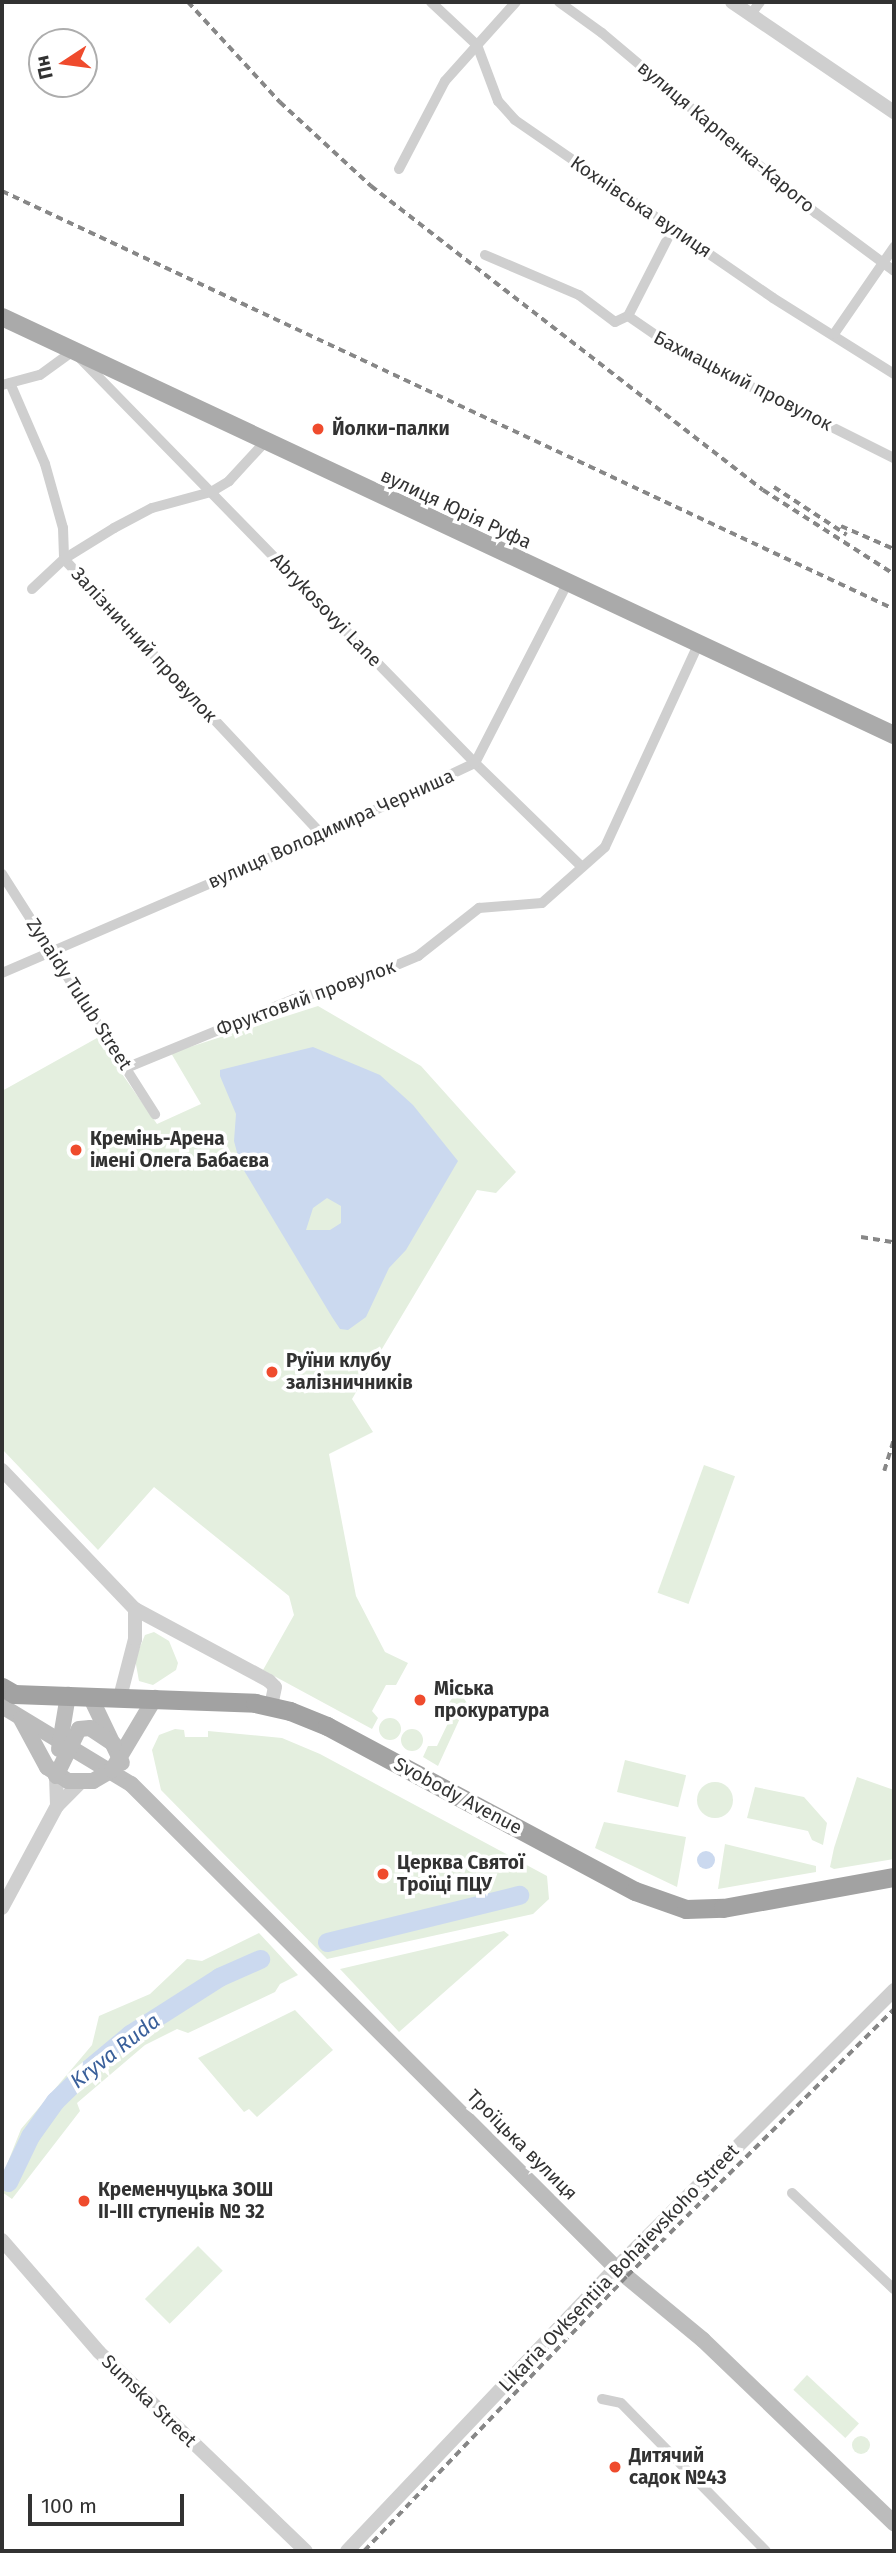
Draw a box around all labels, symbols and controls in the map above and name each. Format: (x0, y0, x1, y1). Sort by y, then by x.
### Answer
north arrow (28, 28, 98, 98)
text: Пн (30, 53, 58, 82)
street label: вулиця Карпенка-Карого (633, 56, 819, 218)
street label: Кохнівська вулиця (566, 151, 716, 263)
street label: Бахмацький провулок (650, 326, 836, 436)
place label: Йолки-палки (332, 418, 450, 440)
marker: Йолки-палки (310, 421, 326, 437)
street label: вулиця Юрія Руфа (377, 464, 535, 554)
street label: Abrykosovyi Lane (266, 548, 386, 672)
street label: Залізничний провулок (66, 563, 222, 727)
street label: вулиця Володимира Черниша (204, 764, 458, 894)
street label: Zynaidy Tulub Street (21, 914, 137, 1074)
street label: Фруктовий провулок (213, 955, 399, 1041)
place label: Кремінь-Арена імені Олега Бабаєва (90, 1128, 269, 1172)
marker: Кремінь-Арена імені Олега Бабаєва (68, 1142, 84, 1158)
place label: Руїни клубу залізничників (286, 1350, 413, 1394)
marker: Руїни клубу залізничників (264, 1364, 280, 1380)
place label: Міська прокуратура (434, 1678, 549, 1722)
marker: Міська прокуратура (412, 1692, 428, 1708)
street label: Svobody Avenue (390, 1753, 526, 1839)
place label: Церква Святої Троїці ПЦУ (397, 1852, 524, 1896)
marker: Церква Святої Троїці ПЦУ (375, 1866, 391, 1882)
water label: Kryva Ruda (65, 2008, 165, 2094)
street label: Троїцька вулиця (462, 2085, 582, 2205)
street label: Likaria Ovksentiia Bohaievskoho Street (494, 2139, 744, 2397)
place label: Кременчуцька ЗОШ ІІ-ІІІ ступенів № 32 (98, 2179, 273, 2223)
marker: Кременчуцька ЗОШ ІІ-ІІІ ступенів № 32 (76, 2193, 92, 2209)
street label: Sumska Street (97, 2350, 201, 2452)
place label: Дитячий садок №43 (629, 2445, 727, 2489)
marker: Дитячий садок №43 (607, 2459, 623, 2475)
scale bar (32, 2480, 187, 2524)
text: 100 m (41, 2493, 97, 2519)

